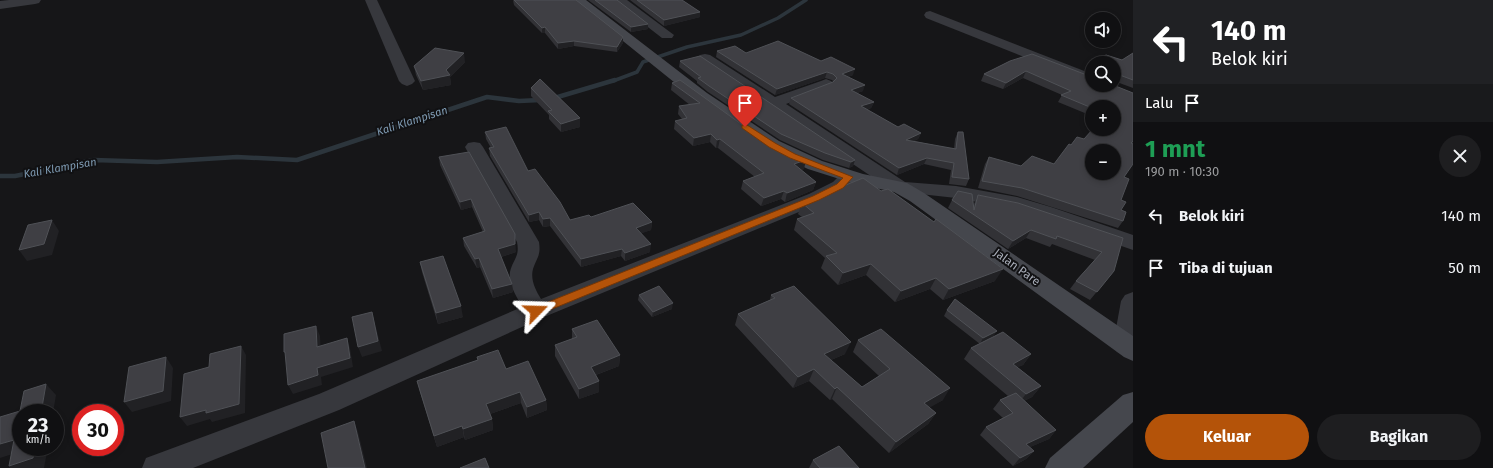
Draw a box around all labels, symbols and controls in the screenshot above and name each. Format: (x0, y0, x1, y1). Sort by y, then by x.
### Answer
map controls (1085, 12, 1121, 180)
button: sound (1085, 12, 1121, 48)
text: 140 m (1211, 14, 1287, 47)
icon: left (1145, 16, 1197, 68)
text: Belok kiri (1211, 48, 1288, 70)
button: search (1085, 56, 1121, 92)
pin (728, 86, 762, 127)
icon: arrive (734, 92, 756, 114)
icon: arrive (1181, 92, 1203, 114)
text: Lalu (1145, 94, 1173, 112)
button: + (1085, 100, 1121, 136)
water label: Kali Klampisan (375, 103, 449, 139)
text: 1 mnt (1145, 135, 1205, 163)
button: close (1439, 135, 1481, 177)
button: − (1085, 144, 1121, 180)
water label: Kali Klampisan (22, 155, 98, 181)
text: 190 m · 10:30 (1145, 164, 1219, 179)
icon: left (1145, 205, 1167, 227)
text: Belok kiri (1179, 207, 1244, 225)
text: 140 m (1441, 207, 1481, 225)
street label: Jalan Pare (991, 245, 1043, 289)
icon: arrive (1145, 257, 1167, 279)
text: Tiba di tujuan (1179, 259, 1273, 277)
text: 50 m (1448, 259, 1481, 277)
position arrow (515, 290, 557, 332)
speed limit sign: 30 (72, 404, 124, 456)
text: 23 (28, 413, 48, 437)
button: Keluar (1145, 414, 1309, 460)
button: Bagikan (1317, 414, 1481, 460)
text: km/h (26, 434, 50, 446)

